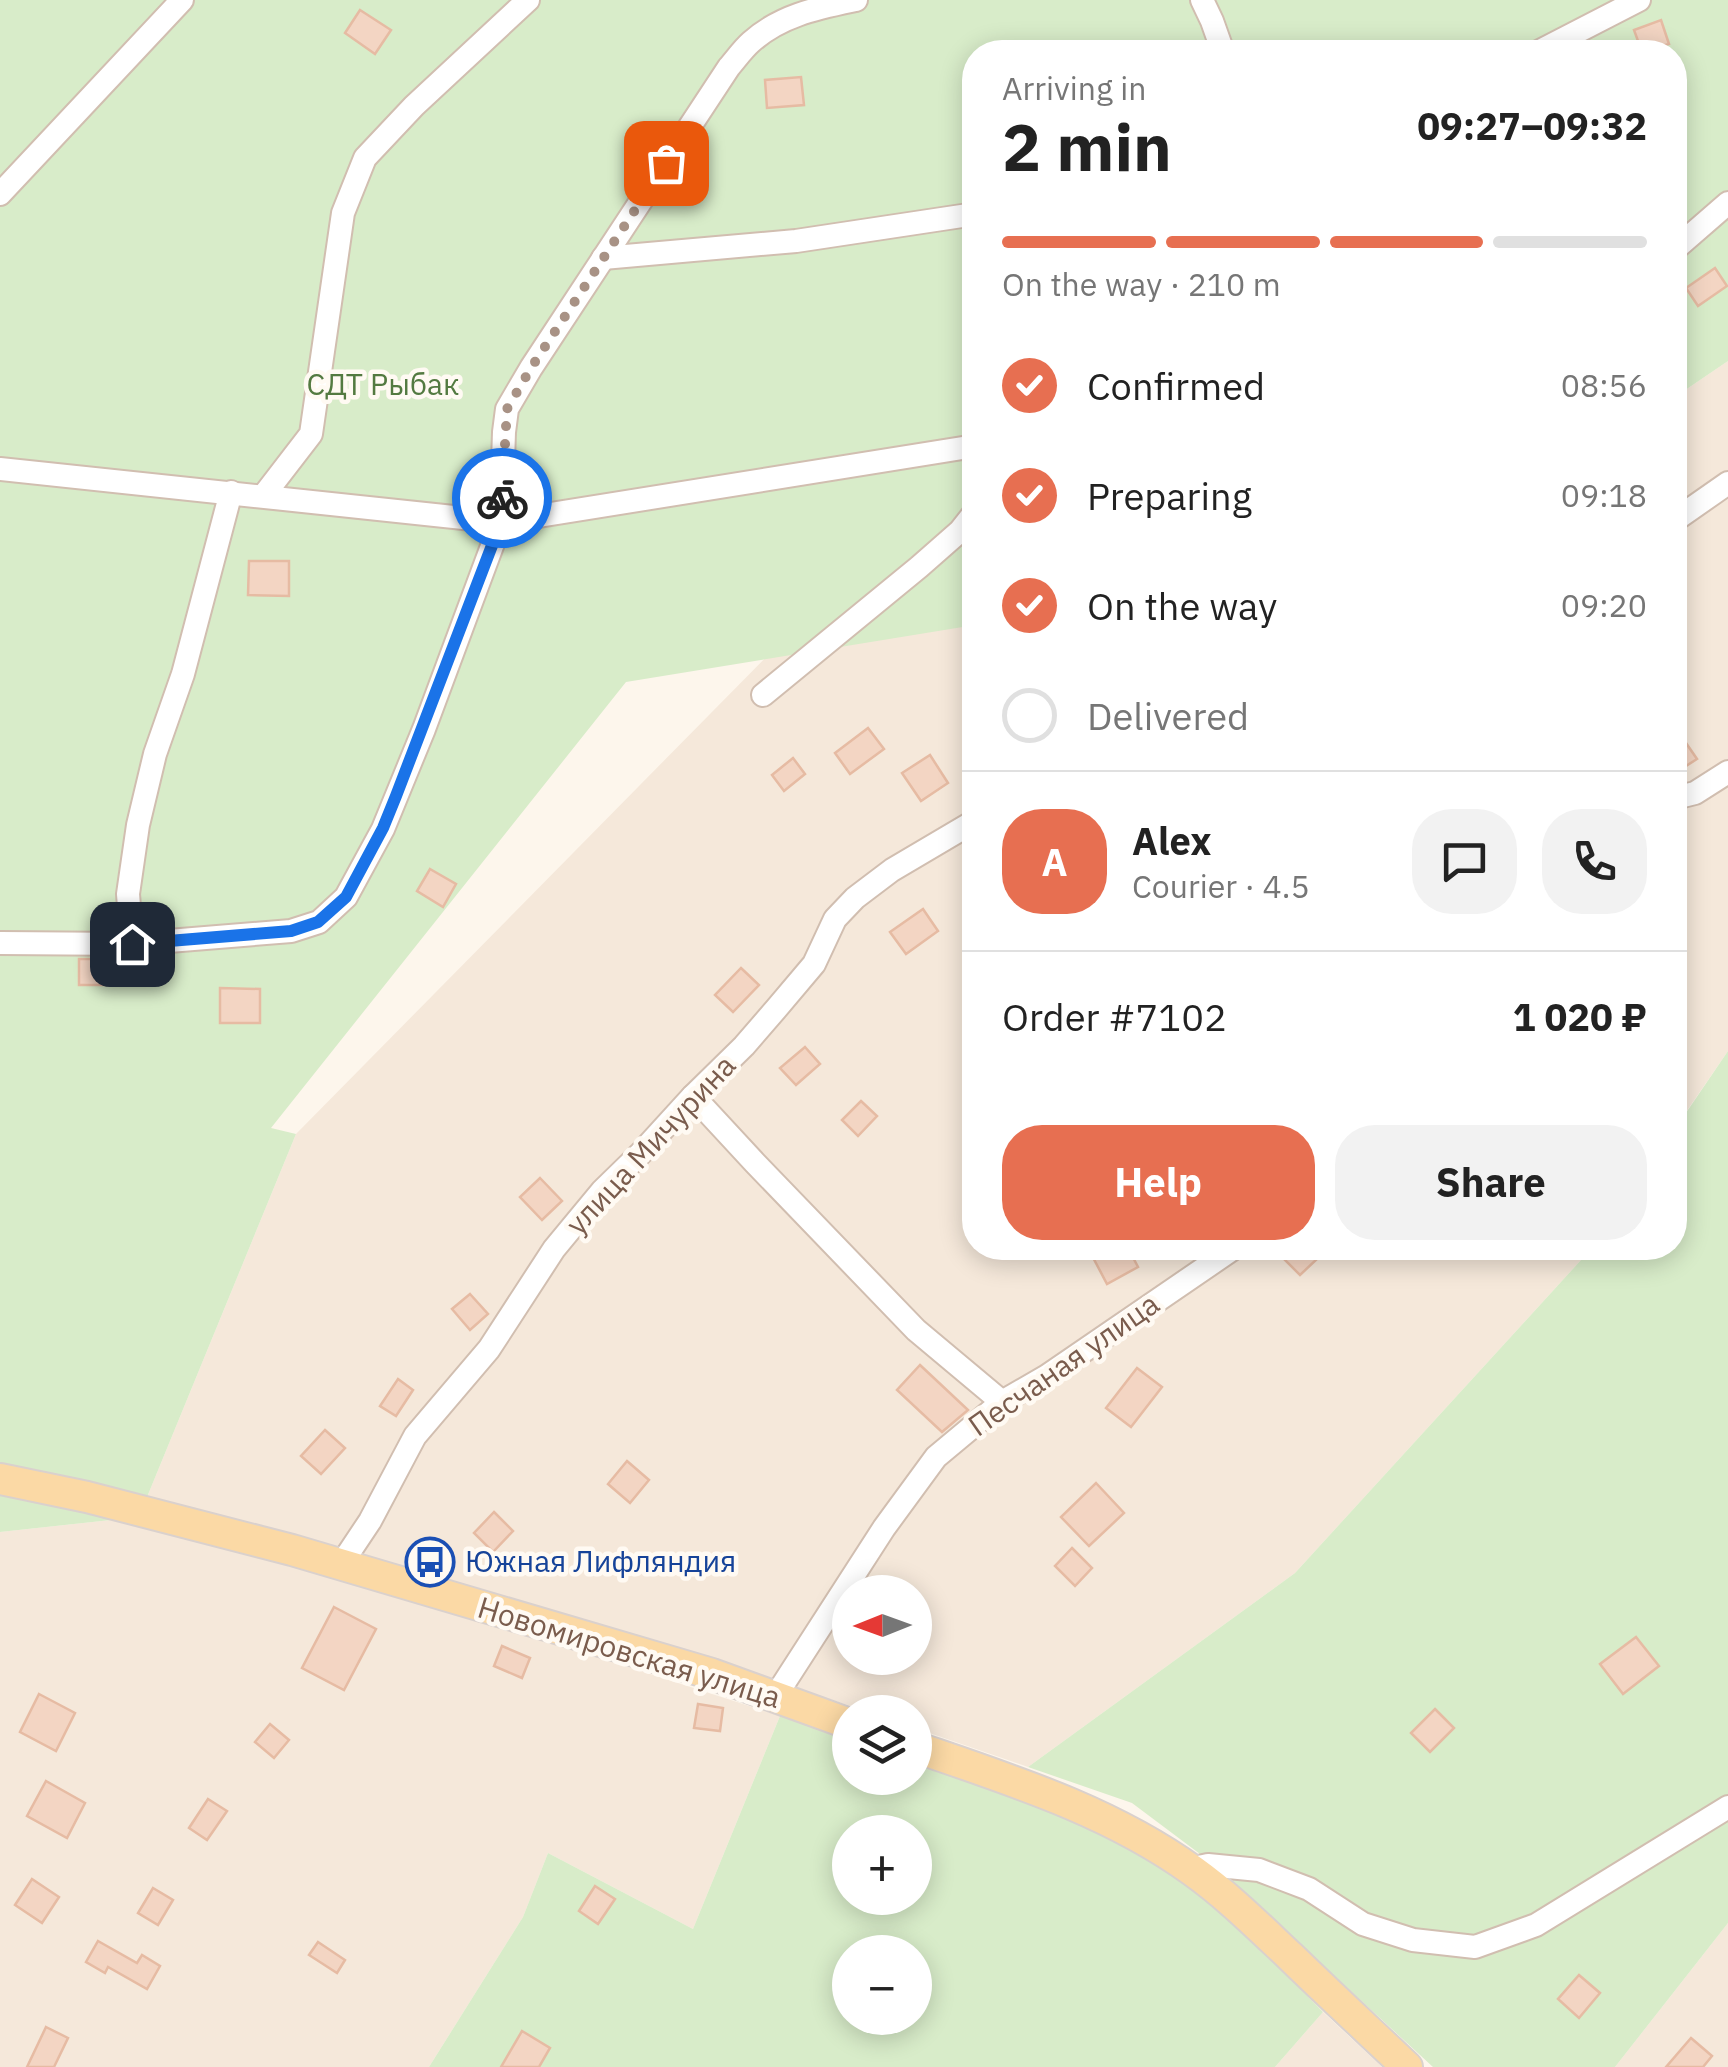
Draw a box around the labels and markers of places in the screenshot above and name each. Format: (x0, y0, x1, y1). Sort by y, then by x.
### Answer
pin (624, 121, 709, 206)
pin (90, 902, 175, 987)
bus stop icon: Южная Лифляндия (404, 1536, 456, 1588)
place label: Южная Лифляндия (465, 1541, 736, 1580)

